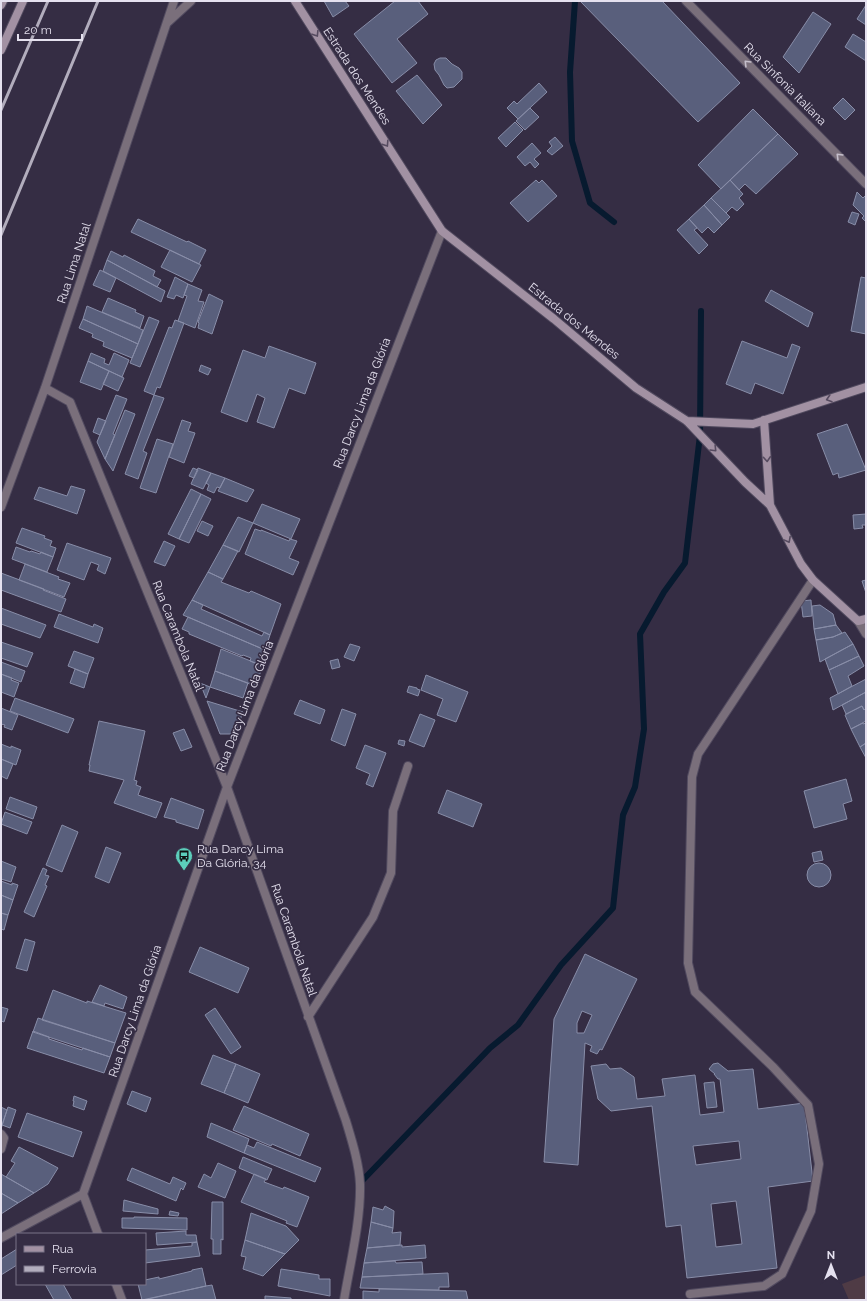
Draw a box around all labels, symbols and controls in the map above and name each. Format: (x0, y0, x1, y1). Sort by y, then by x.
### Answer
scale bar (18, 16, 82, 42)
text: 20 m (24, 23, 52, 37)
street label: Estrada dos Mendes (320, 25, 394, 127)
one-way arrow (311, 30, 319, 37)
street label: Rua Sinfonia Italiana (741, 40, 829, 128)
one-way arrow (745, 60, 752, 68)
one-way arrow (381, 139, 388, 146)
one-way arrow (836, 153, 844, 161)
street label: Rua Lima Natal (54, 220, 94, 305)
street label: Estrada dos Mendes (526, 280, 623, 362)
street label: Rua Darcy Lima da Glória (331, 336, 393, 470)
one-way arrow (826, 394, 833, 403)
one-way arrow (709, 444, 717, 452)
one-way arrow (762, 456, 771, 462)
one-way arrow (784, 536, 791, 543)
street label: Rua Carambola Natal (149, 579, 207, 694)
street label: Rua Darcy Lima da Glória (214, 639, 276, 773)
place label: Rua Darcy Lima Da Glória, 34 (197, 842, 283, 870)
bus stop icon: Rua Darcy Lima Da Glória, 34 (174, 846, 194, 871)
street label: Rua Carambola Natal (268, 882, 320, 999)
street label: Rua Darcy Lima da Glória (106, 943, 164, 1079)
legend (16, 1233, 146, 1285)
text: Rua (52, 1242, 73, 1256)
north arrow (811, 1245, 851, 1285)
text: N (827, 1249, 835, 1262)
text: Ferrovia (52, 1262, 96, 1276)

